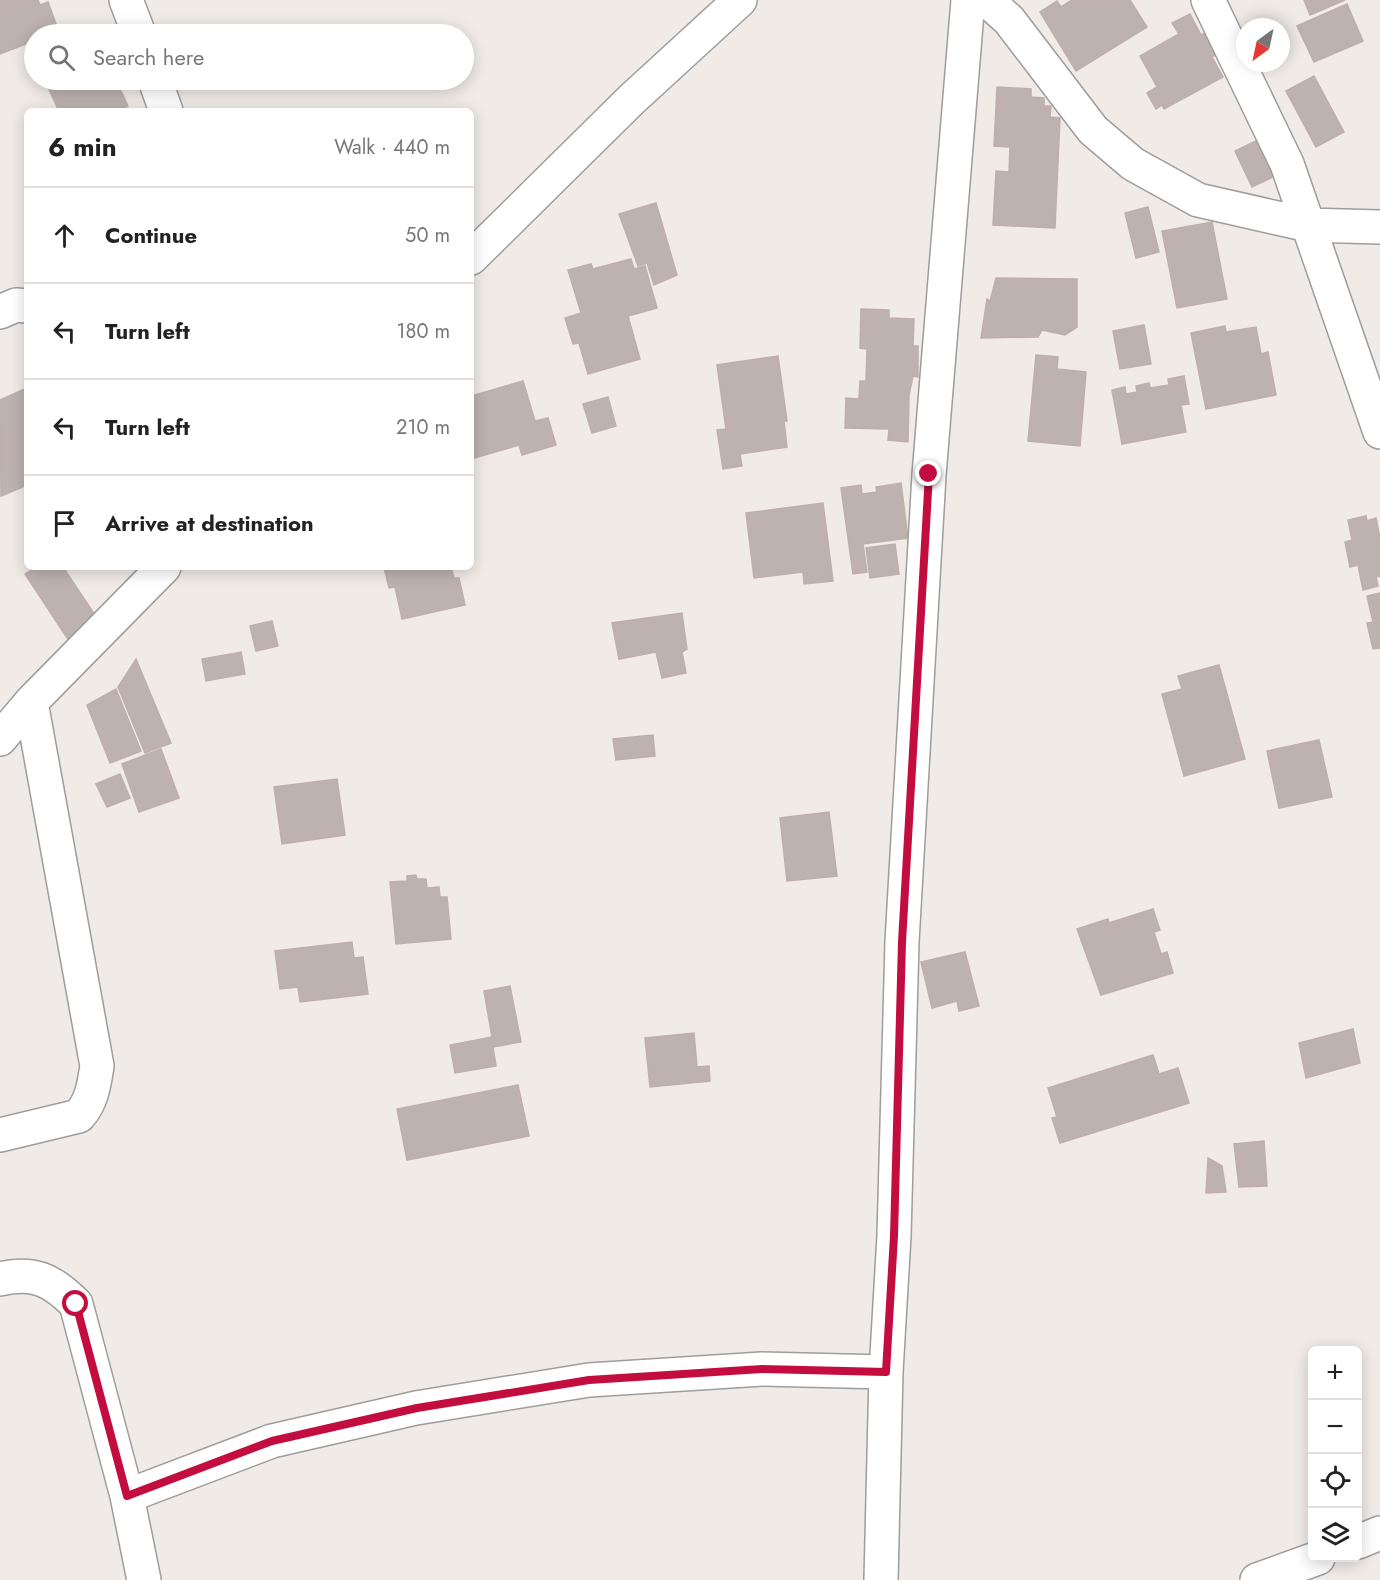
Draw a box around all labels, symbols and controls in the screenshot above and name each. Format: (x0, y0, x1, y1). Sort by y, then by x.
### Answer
north arrow (1236, 18, 1290, 72)
search box (24, 24, 474, 90)
icon: search (45, 41, 78, 74)
text: Search here (93, 41, 204, 73)
text: 6 min (48, 128, 117, 166)
text: Walk · 440 m (334, 133, 450, 162)
icon: ahead (48, 219, 81, 252)
text: Continue (105, 219, 197, 251)
text: 50 m (405, 221, 450, 250)
icon: left (48, 315, 81, 348)
text: Turn left (105, 315, 190, 347)
text: 180 m (396, 317, 450, 346)
icon: left (48, 411, 81, 444)
text: Turn left (105, 411, 190, 443)
text: 210 m (396, 413, 450, 442)
route end (915, 460, 941, 486)
icon: arrive (48, 507, 81, 540)
text: Arrive at destination (105, 507, 314, 539)
route start (62, 1290, 88, 1316)
map controls (1308, 1346, 1362, 1562)
button: + (1308, 1346, 1362, 1400)
button: − (1308, 1400, 1362, 1454)
button: locate (1308, 1454, 1362, 1508)
button: layers (1308, 1508, 1362, 1562)

